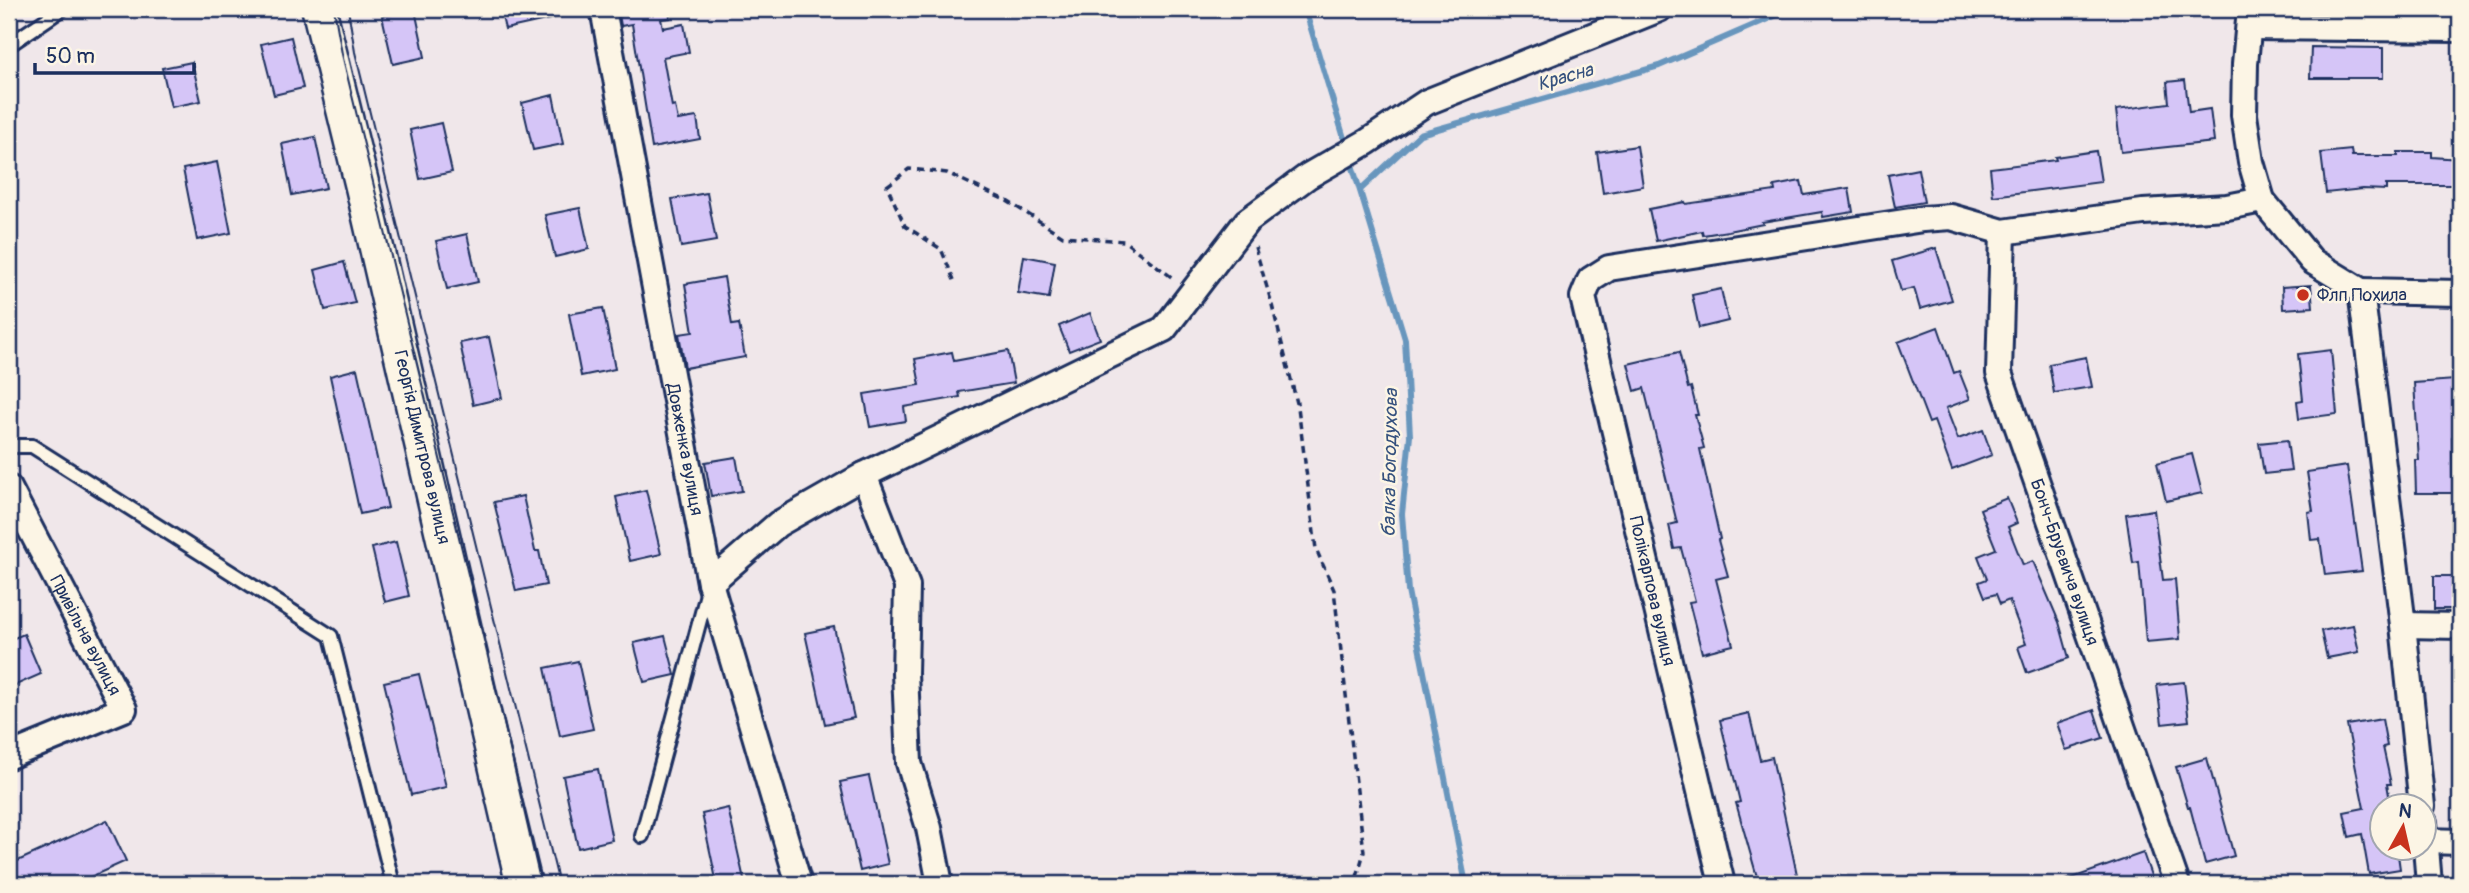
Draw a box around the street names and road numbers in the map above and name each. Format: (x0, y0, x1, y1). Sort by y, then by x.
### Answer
street label: Георгія Димитрова вулиця (389, 348, 456, 546)
street label: Довженка вулиця (661, 380, 709, 517)
street label: Бонч-Бруєвича вулиця (2025, 475, 2104, 648)
street label: Полікарпова вулиця (1624, 514, 1680, 668)
street label: Привільна вулиця (45, 571, 126, 699)

